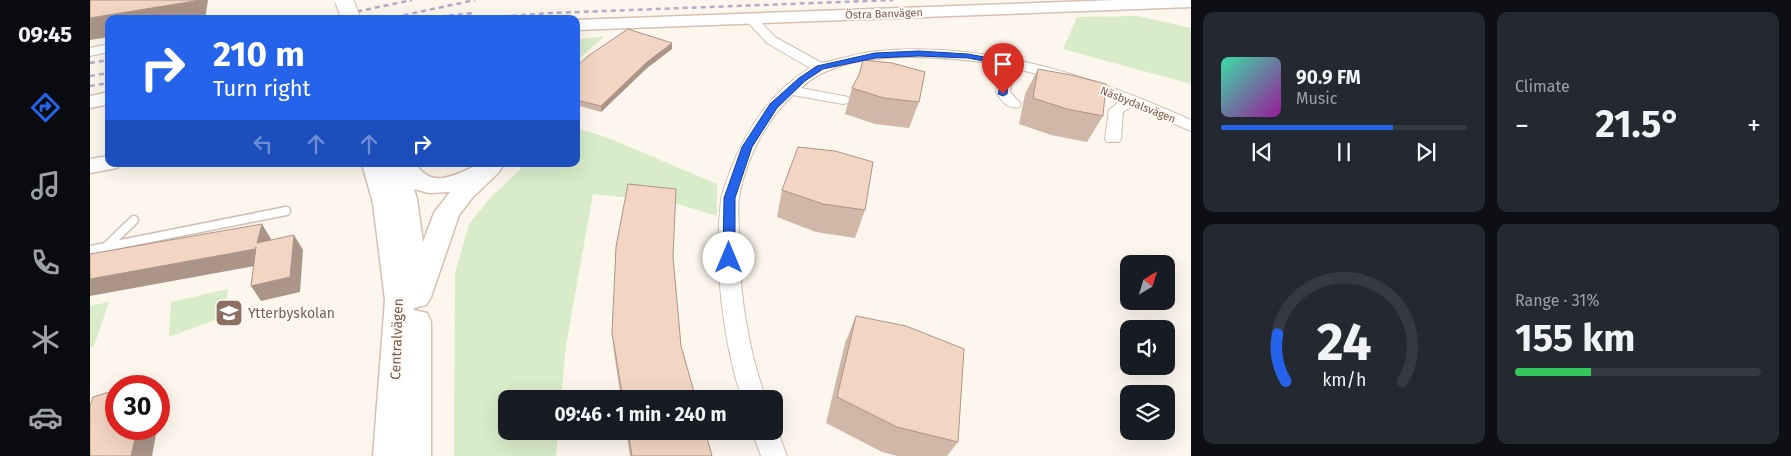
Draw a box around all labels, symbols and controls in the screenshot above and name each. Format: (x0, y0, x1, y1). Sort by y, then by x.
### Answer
street label: Östra Banvägen (845, 5, 923, 22)
text: 09:45 (18, 21, 72, 48)
text: 210 m (213, 33, 305, 75)
icon: right (130, 35, 195, 100)
pin (982, 43, 1024, 94)
icon: arrive (989, 50, 1017, 78)
text: 90.9 FM (1296, 66, 1361, 89)
text: Turn right (213, 75, 310, 102)
text: Climate (1515, 77, 1570, 96)
street label: Näsbydalsvägen (1098, 84, 1178, 126)
text: Music (1296, 89, 1337, 108)
icon: directions (28, 90, 63, 125)
text: 21.5° (1595, 101, 1681, 147)
text: − (1515, 109, 1529, 142)
text: + (1747, 109, 1761, 142)
icon: left (249, 130, 277, 158)
icon: ahead (302, 130, 330, 158)
icon: ahead (355, 130, 383, 158)
icon: right (408, 130, 436, 158)
icon: previous (1248, 138, 1276, 166)
icon: pause (1330, 138, 1358, 166)
icon: next (1412, 138, 1440, 166)
icon: music (28, 168, 63, 203)
position arrow (702, 231, 754, 283)
icon: phone (28, 245, 63, 280)
north arrow (1120, 255, 1175, 310)
map controls (1120, 255, 1175, 440)
text: Range · 31% (1515, 291, 1599, 310)
school or university icon: Ytterbyskolan (214, 298, 244, 328)
street label: Centralvägen (387, 298, 407, 380)
place label: Ytterbyskolan (248, 305, 335, 322)
text: 24 (1317, 311, 1371, 374)
text: 155 km (1515, 315, 1635, 361)
button: sound (1120, 320, 1175, 375)
icon: climate (28, 322, 63, 357)
text: km/h (1322, 369, 1366, 391)
speed limit sign: 30 (105, 375, 170, 440)
button: layers (1120, 385, 1175, 440)
icon: car (28, 400, 63, 435)
text: 09:46 · 1 min · 240 m (555, 403, 727, 426)

